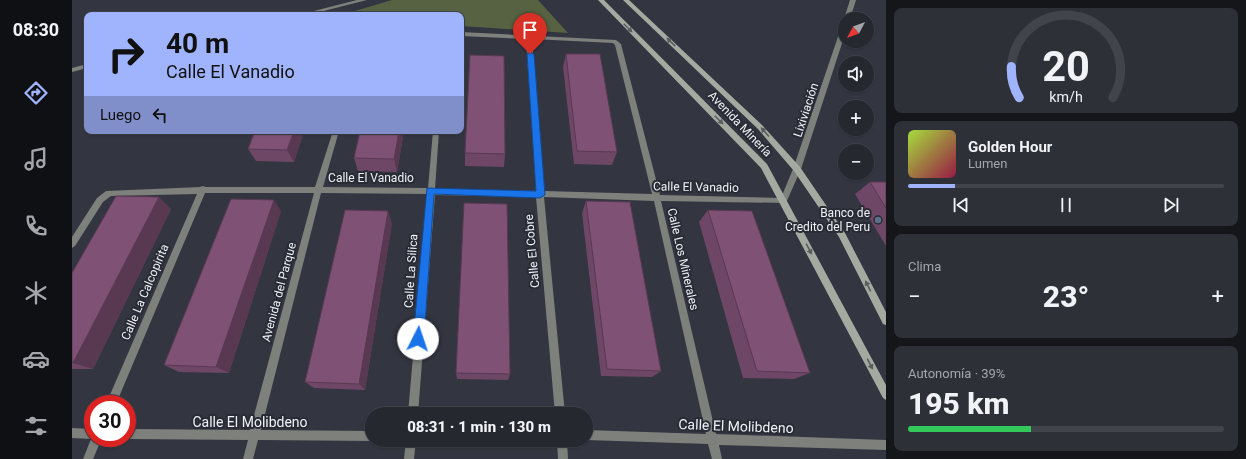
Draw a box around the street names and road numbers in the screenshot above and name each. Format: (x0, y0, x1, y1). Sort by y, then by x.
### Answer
street label: Lixiviación (791, 81, 821, 139)
street label: Avenida Minería (705, 88, 775, 160)
street label: Calle El Vanadio (328, 171, 414, 185)
street label: Calle El Vanadio (653, 179, 739, 195)
street label: Calle Los Minerales (664, 207, 702, 311)
street label: Calle El Cobre (522, 214, 542, 288)
street label: Calle La Silica (401, 234, 421, 308)
street label: Avenida del Parque (259, 241, 299, 343)
street label: Calle La Calcopirita (118, 242, 172, 342)
street label: Calle El Molibdeno (192, 414, 308, 430)
street label: Calle El Molibdeno (678, 416, 794, 436)

